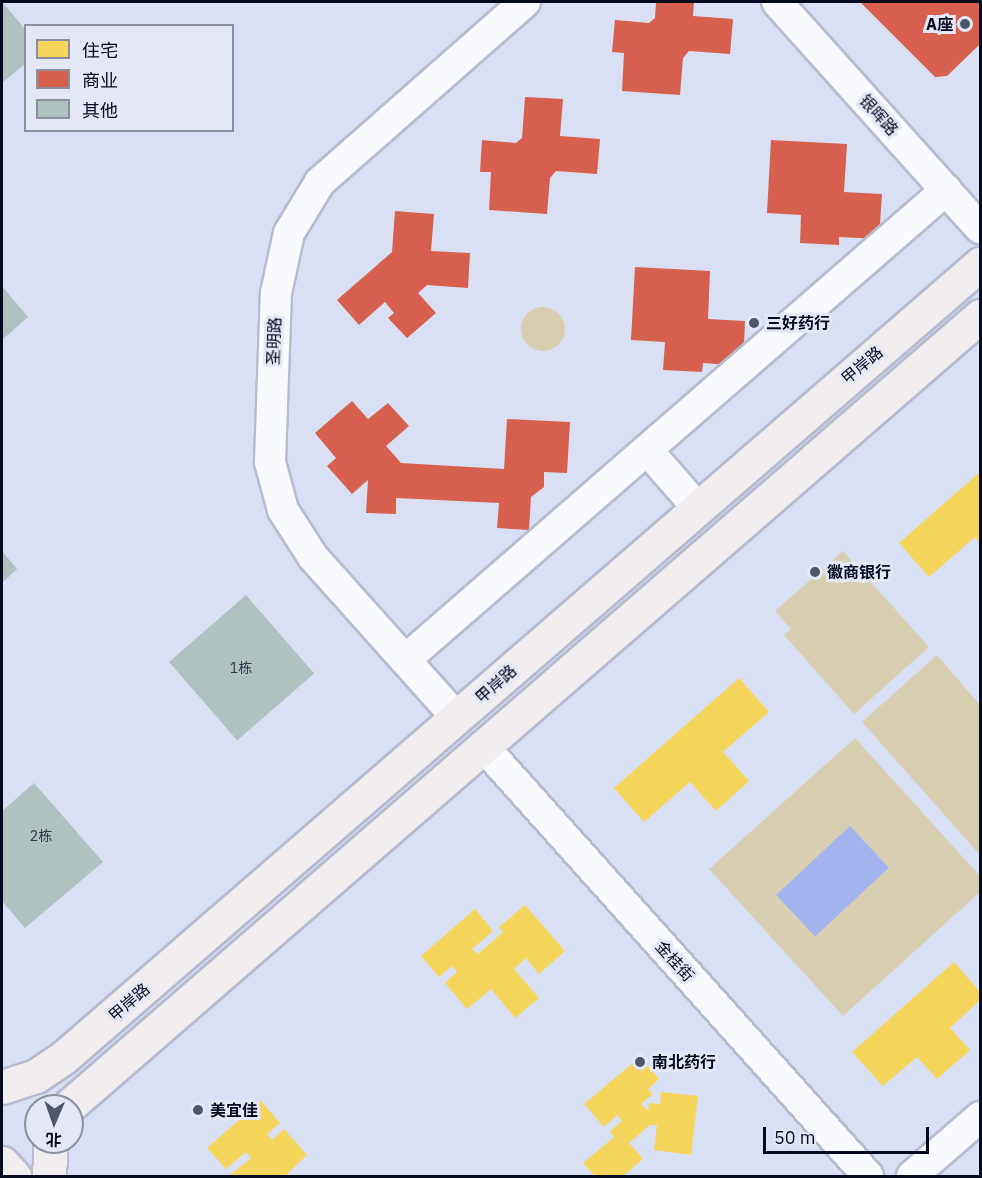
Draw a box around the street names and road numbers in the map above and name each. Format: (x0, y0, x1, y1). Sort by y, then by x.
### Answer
street label: 银晖路 (856, 91, 902, 139)
street label: 圣明路 (264, 317, 284, 365)
street label: 甲岸路 (837, 342, 887, 388)
street label: 甲岸路 (472, 661, 520, 707)
street label: 金桂街 (652, 937, 698, 985)
street label: 甲岸路 (105, 979, 153, 1025)

